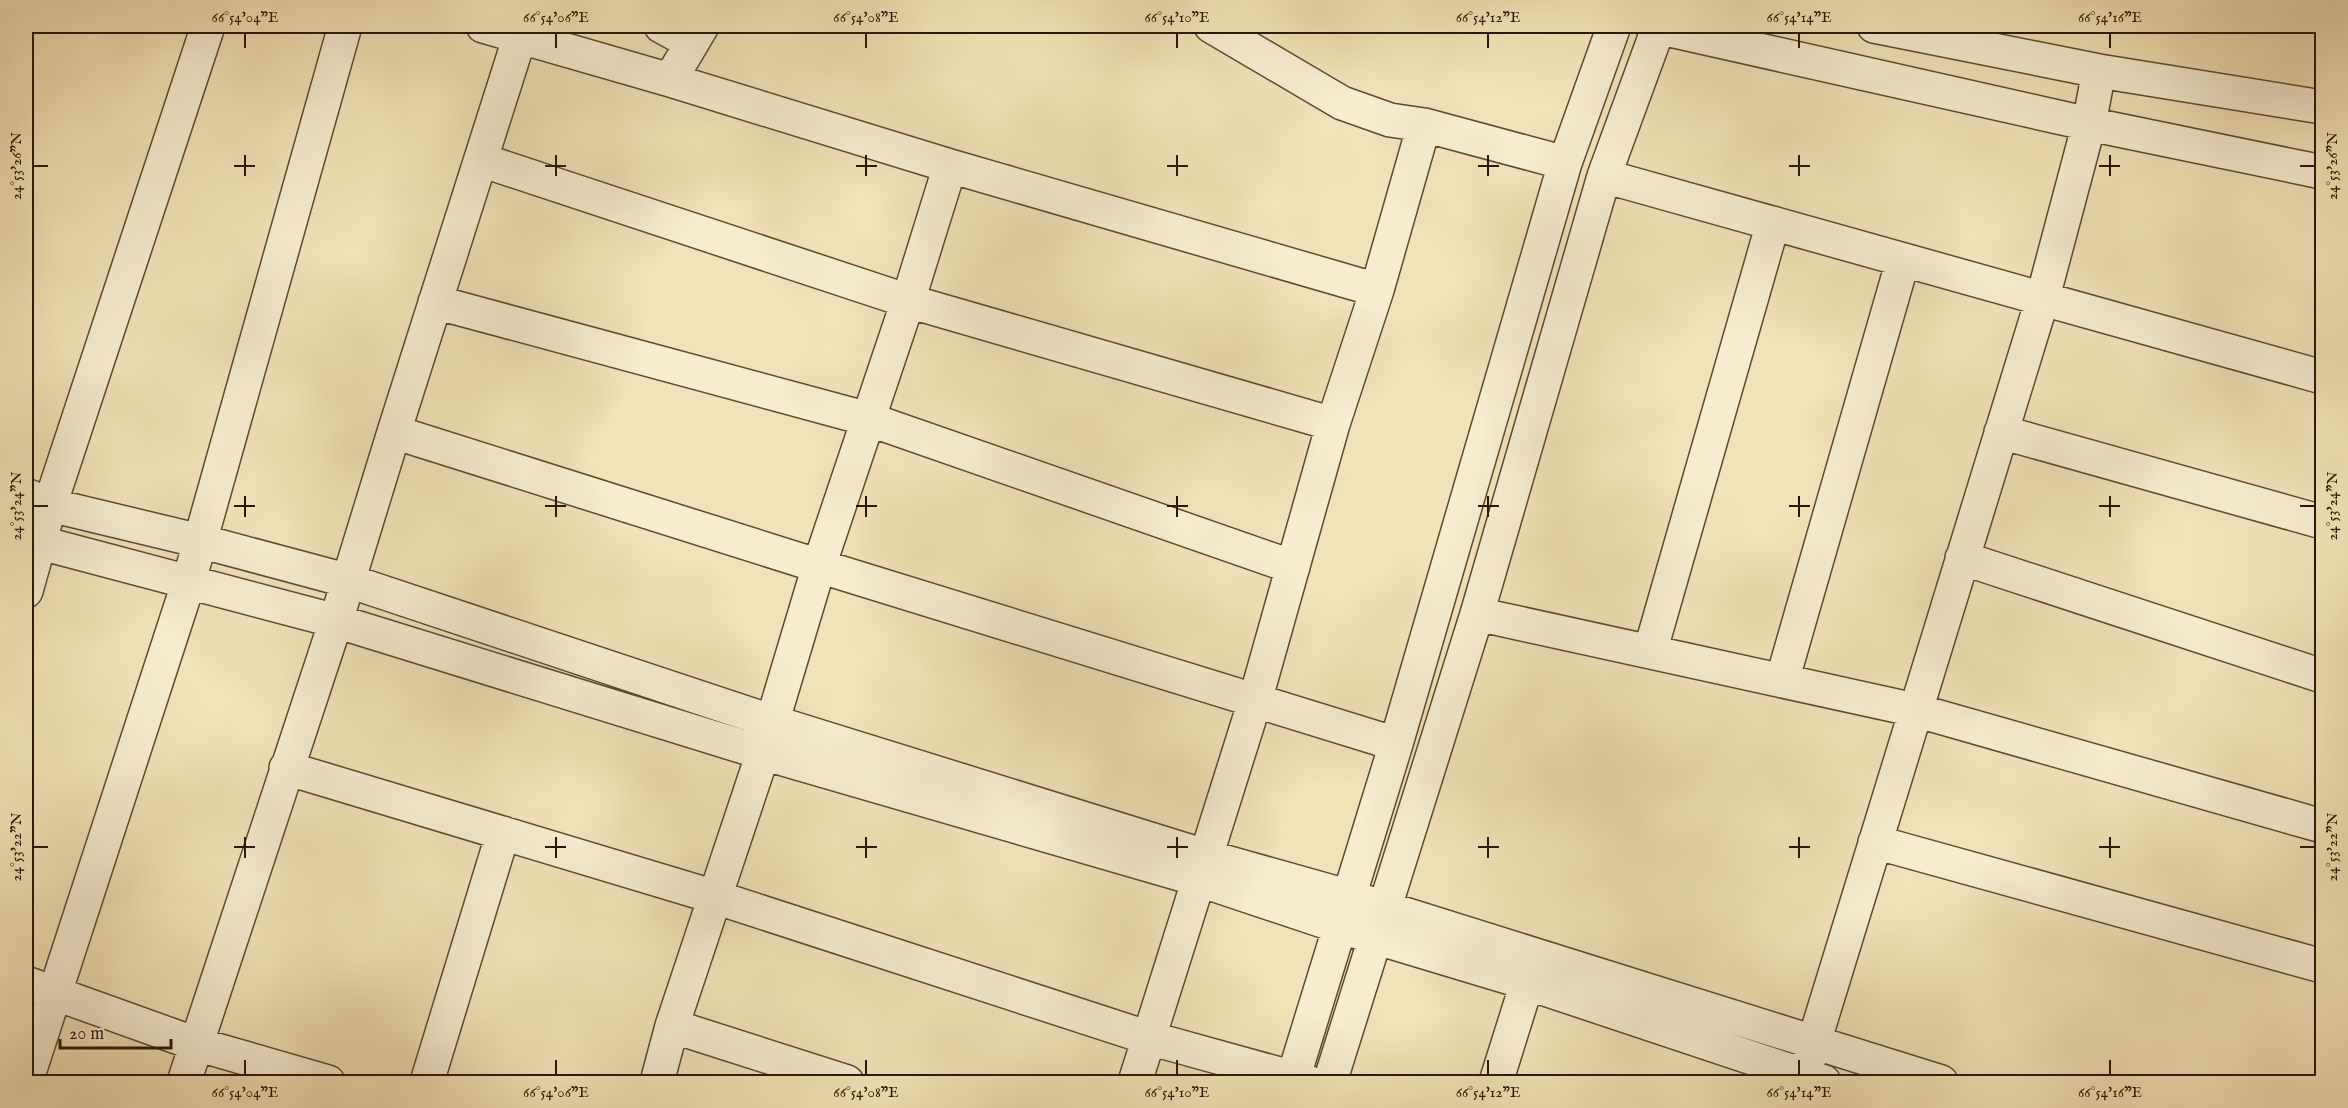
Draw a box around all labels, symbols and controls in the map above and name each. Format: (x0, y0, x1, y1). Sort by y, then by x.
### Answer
text: 66°54'04"E (212, 8, 278, 27)
text: 66°54'06"E (523, 8, 589, 27)
text: 66°54'08"E (833, 8, 899, 27)
text: 66°54'10"E (1145, 8, 1210, 27)
text: 66°54'12"E (1456, 8, 1520, 27)
text: 66°54'14"E (1766, 8, 1832, 27)
text: 66°54'16"E (2078, 8, 2142, 27)
text: 24°53'26"N (7, 132, 26, 200)
text: 24°53'26"N (2323, 132, 2342, 200)
text: 24°53'24"N (7, 471, 26, 541)
text: 24°53'24"N (2323, 471, 2342, 541)
text: 24°53'22"N (7, 813, 26, 881)
text: 24°53'22"N (2323, 813, 2342, 881)
scale bar (60, 1012, 171, 1050)
text: 20 m (69, 1023, 104, 1046)
text: 66°54'04"E (212, 1083, 278, 1102)
text: 66°54'06"E (523, 1083, 589, 1102)
text: 66°54'08"E (833, 1083, 899, 1102)
text: 66°54'10"E (1145, 1083, 1210, 1102)
text: 66°54'12"E (1456, 1083, 1520, 1102)
text: 66°54'14"E (1766, 1083, 1832, 1102)
text: 66°54'16"E (2078, 1083, 2142, 1102)

